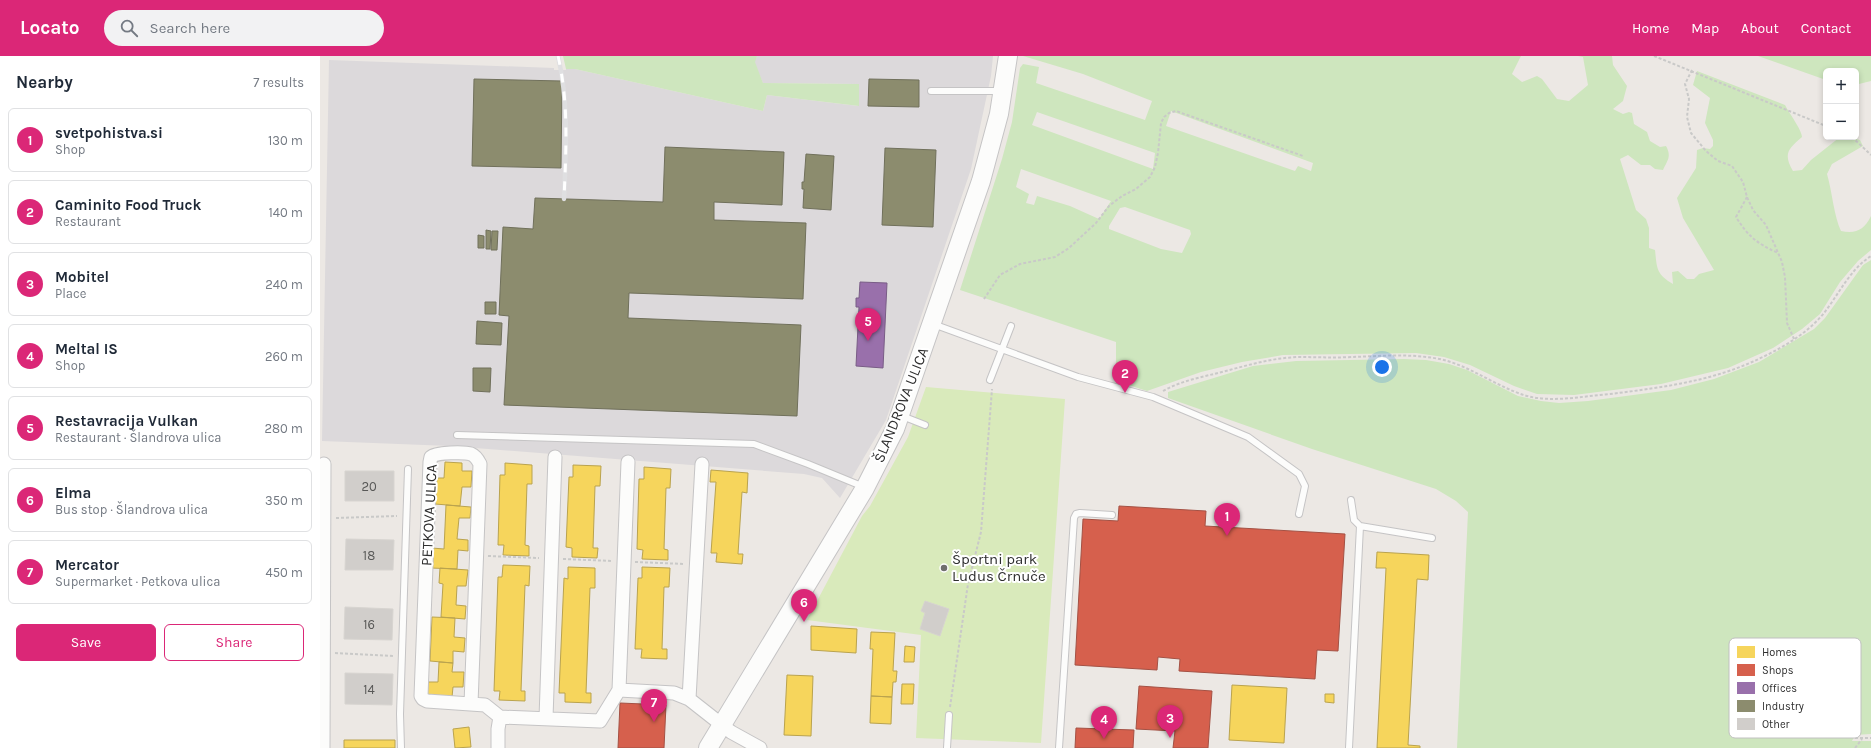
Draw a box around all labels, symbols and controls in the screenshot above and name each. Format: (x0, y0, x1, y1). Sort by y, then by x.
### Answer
search box (104, 10, 384, 46)
text: Locato (20, 17, 80, 39)
icon: search (118, 17, 140, 39)
text: Search here (150, 19, 230, 37)
text: Home (1632, 20, 1669, 37)
text: Map (1691, 20, 1719, 37)
text: About (1741, 20, 1779, 37)
text: Contact (1801, 20, 1851, 37)
map controls (1823, 68, 1859, 140)
button: + (1823, 68, 1859, 104)
text: Nearby (16, 72, 73, 92)
text: 7 results (253, 75, 304, 90)
button: − (1823, 104, 1859, 140)
text: svetpohistva.si (55, 124, 163, 142)
text: 1 (28, 133, 32, 148)
text: 130 m (268, 133, 303, 148)
text: Shop (55, 142, 85, 157)
text: Caminito Food Truck (55, 196, 201, 214)
text: 2 (26, 205, 34, 220)
text: 140 m (268, 205, 303, 220)
text: Restaurant (55, 214, 121, 229)
text: Mobitel (55, 268, 109, 286)
text: 3 (26, 277, 34, 292)
text: 240 m (265, 277, 303, 292)
text: Place (55, 286, 86, 301)
pin: 5 (855, 308, 881, 341)
text: Meltal IS (55, 340, 118, 358)
street label: ŠLANDROVA ULICA (870, 344, 932, 465)
text: 4 (26, 349, 34, 364)
text: 260 m (265, 349, 303, 364)
your location (1372, 357, 1392, 377)
text: Shop (55, 358, 85, 373)
pin: 2 (1112, 360, 1138, 393)
text: Restavracija Vulkan (55, 412, 198, 430)
text: 5 (26, 421, 34, 436)
text: 280 m (265, 421, 303, 436)
text: Restaurant · Šlandrova ulica (55, 430, 222, 445)
street label: PETKOVA ULICA (417, 463, 441, 566)
house number: 20 (361, 479, 377, 494)
text: Elma (55, 484, 91, 502)
text: 6 (26, 493, 34, 508)
text: 350 m (265, 493, 303, 508)
text: Bus stop · Šlandrova ulica (55, 502, 208, 517)
pin: 1 (1214, 503, 1240, 536)
house number: 18 (363, 548, 375, 563)
place label: Športni park Ludus Črnuče (952, 550, 1046, 585)
text: Mercator (55, 556, 119, 574)
marker: Športni park Ludus Črnuče (939, 563, 949, 573)
text: 7 (27, 565, 33, 580)
text: 450 m (265, 565, 303, 580)
text: Supermarket · Petkova ulica (55, 574, 220, 589)
pin: 6 (791, 589, 817, 622)
house number: 16 (363, 617, 375, 632)
button: Save (16, 624, 156, 661)
button: Share (164, 624, 304, 661)
legend (1729, 638, 1861, 738)
text: Homes (1762, 646, 1797, 659)
text: Shops (1762, 664, 1794, 677)
house number: 14 (363, 682, 375, 697)
text: Offices (1762, 682, 1797, 695)
pin: 7 (641, 689, 667, 722)
text: Industry (1762, 700, 1804, 713)
pin: 3 (1157, 705, 1183, 738)
pin: 4 (1091, 706, 1117, 739)
text: Other (1762, 718, 1790, 731)

